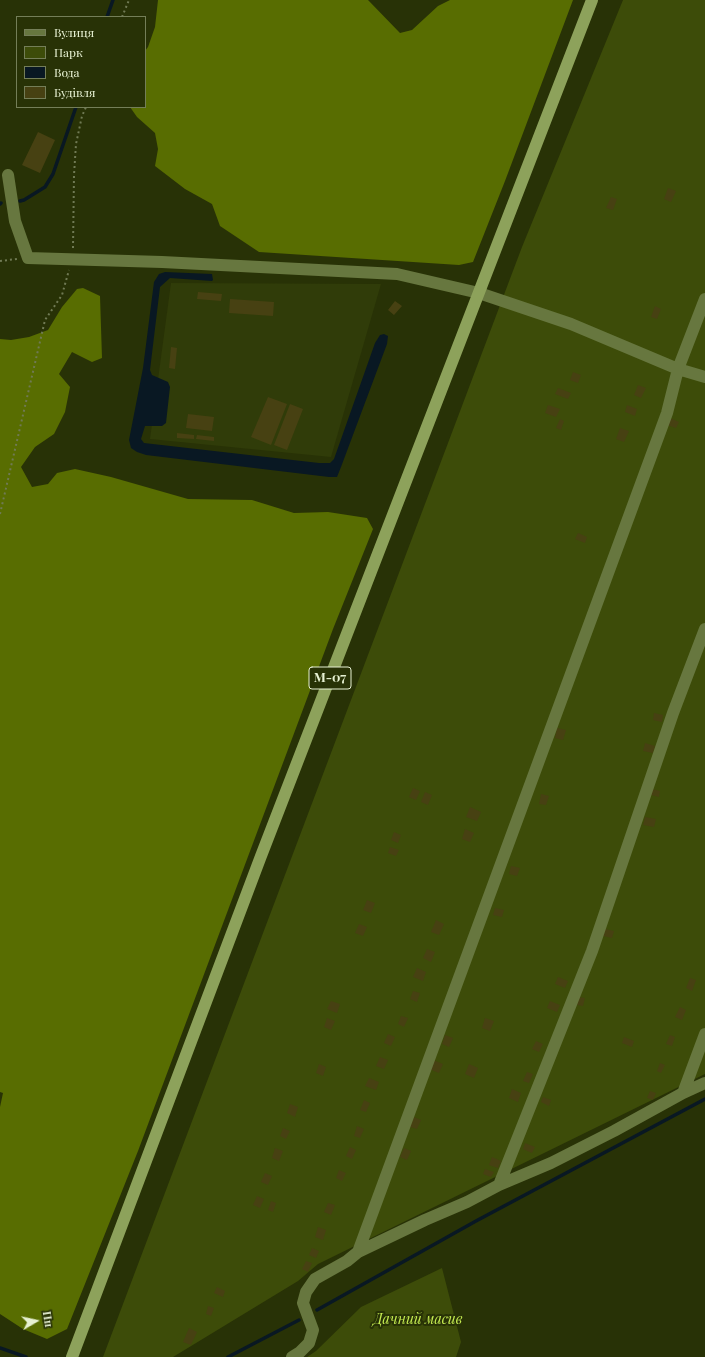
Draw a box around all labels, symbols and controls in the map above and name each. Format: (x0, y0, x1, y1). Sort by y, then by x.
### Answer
legend (16, 16, 146, 108)
text: Вулиця (54, 24, 94, 40)
text: Парк (54, 44, 83, 60)
text: Вода (54, 64, 80, 80)
text: Будівля (54, 84, 96, 100)
road number: М-07 (309, 667, 351, 689)
north arrow (16, 1301, 56, 1341)
text: Пн (40, 1310, 57, 1328)
park label: Дачний масив (374, 1312, 462, 1328)

